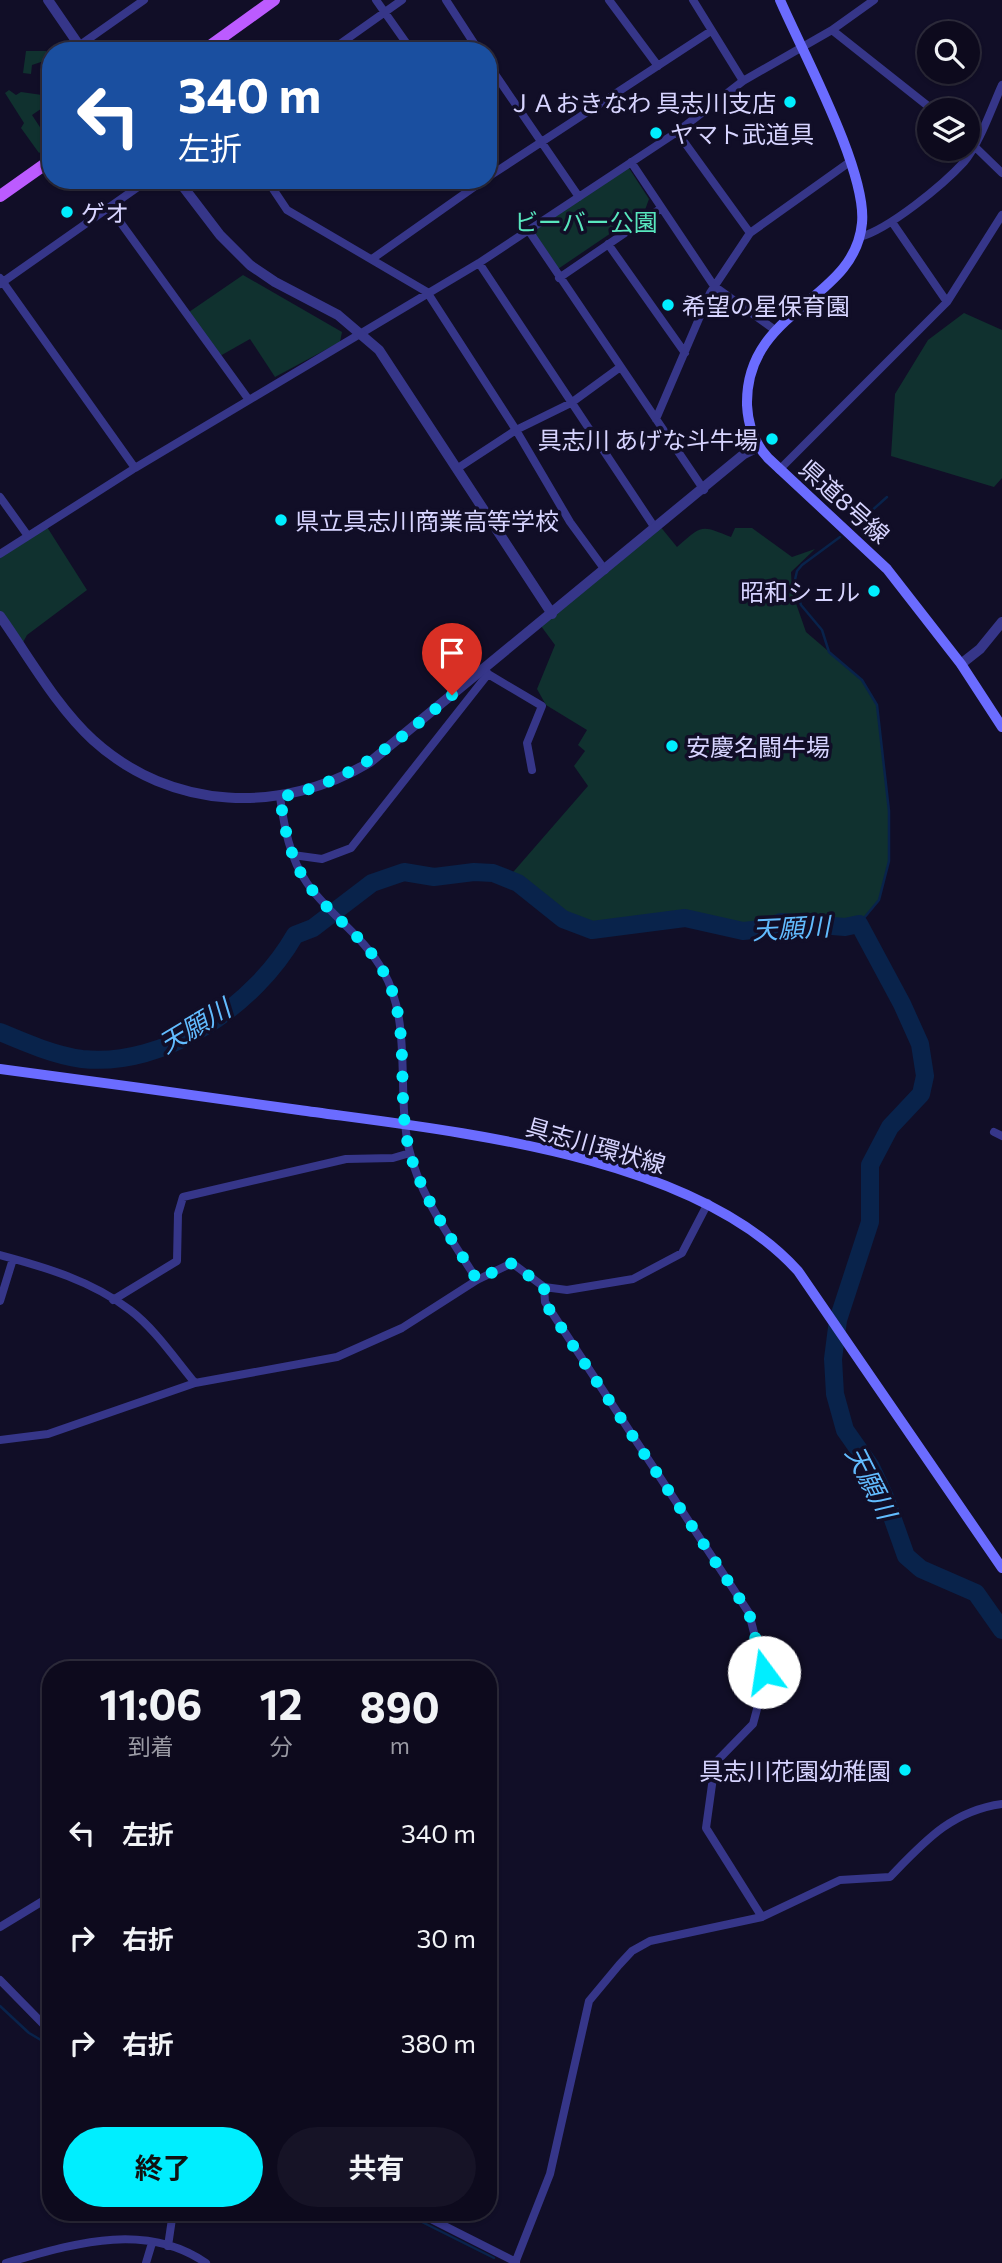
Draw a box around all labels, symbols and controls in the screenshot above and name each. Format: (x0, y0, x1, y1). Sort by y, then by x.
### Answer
map controls (917, 21, 980, 161)
button: search (917, 21, 980, 84)
text: 340 m (178, 63, 321, 123)
icon: left (63, 70, 154, 161)
place label: ＪＡおきなわ 具志川支店 (507, 88, 776, 117)
marker: ＪＡおきなわ 具志川支店 (782, 94, 798, 110)
button: layers (917, 98, 980, 161)
place label: ヤマト武道具 (670, 119, 814, 148)
marker: ヤマト武道具 (648, 125, 664, 141)
text: 左折 (178, 127, 242, 167)
place label: ゲオ (81, 198, 129, 227)
marker: ゲオ (59, 204, 75, 220)
park label: ビーバー公園 (514, 207, 658, 236)
place label: 希望の星保育園 (682, 291, 850, 320)
marker: 希望の星保育園 (660, 297, 676, 313)
place label: 具志川 あげな斗牛場 (537, 425, 758, 454)
marker: 具志川 あげな斗牛場 (764, 431, 780, 447)
street label: 県道8号線 (794, 453, 896, 549)
place label: 県立具志川商業高等学校 (295, 506, 559, 535)
marker: 県立具志川商業高等学校 (273, 512, 289, 528)
place label: 昭和シェル (740, 577, 860, 606)
marker: 昭和シェル (866, 583, 882, 599)
pin (422, 623, 482, 695)
icon: arrive (433, 634, 471, 672)
place label: 安慶名闘牛場 (686, 732, 830, 761)
marker: 安慶名闘牛場 (664, 738, 680, 754)
water label: 天願川 (751, 909, 834, 945)
water label: 天願川 (153, 990, 238, 1058)
street label: 具志川環状線 (523, 1111, 669, 1179)
water label: 天願川 (840, 1440, 905, 1526)
position arrow (727, 1635, 801, 1709)
text: 11:06 (99, 1677, 202, 1729)
text: 12 (260, 1677, 303, 1729)
text: 890 (360, 1680, 440, 1732)
text: m (390, 1731, 410, 1759)
text: 到着 (128, 1732, 174, 1760)
text: 分 (270, 1732, 293, 1760)
place label: 具志川花園幼稚園 (699, 1756, 891, 1785)
marker: 具志川花園幼稚園 (897, 1762, 913, 1778)
icon: left (63, 1814, 101, 1852)
text: 340 m (401, 1817, 476, 1848)
text: 左折 (122, 1818, 174, 1849)
icon: right (63, 1919, 101, 1957)
text: 30 m (417, 1922, 476, 1953)
text: 右折 (122, 1923, 174, 1954)
icon: right (63, 2024, 101, 2062)
text: 380 m (401, 2027, 476, 2058)
text: 右折 (122, 2028, 174, 2059)
button: 終了 (63, 2127, 263, 2207)
button: 共有 (277, 2127, 476, 2207)

